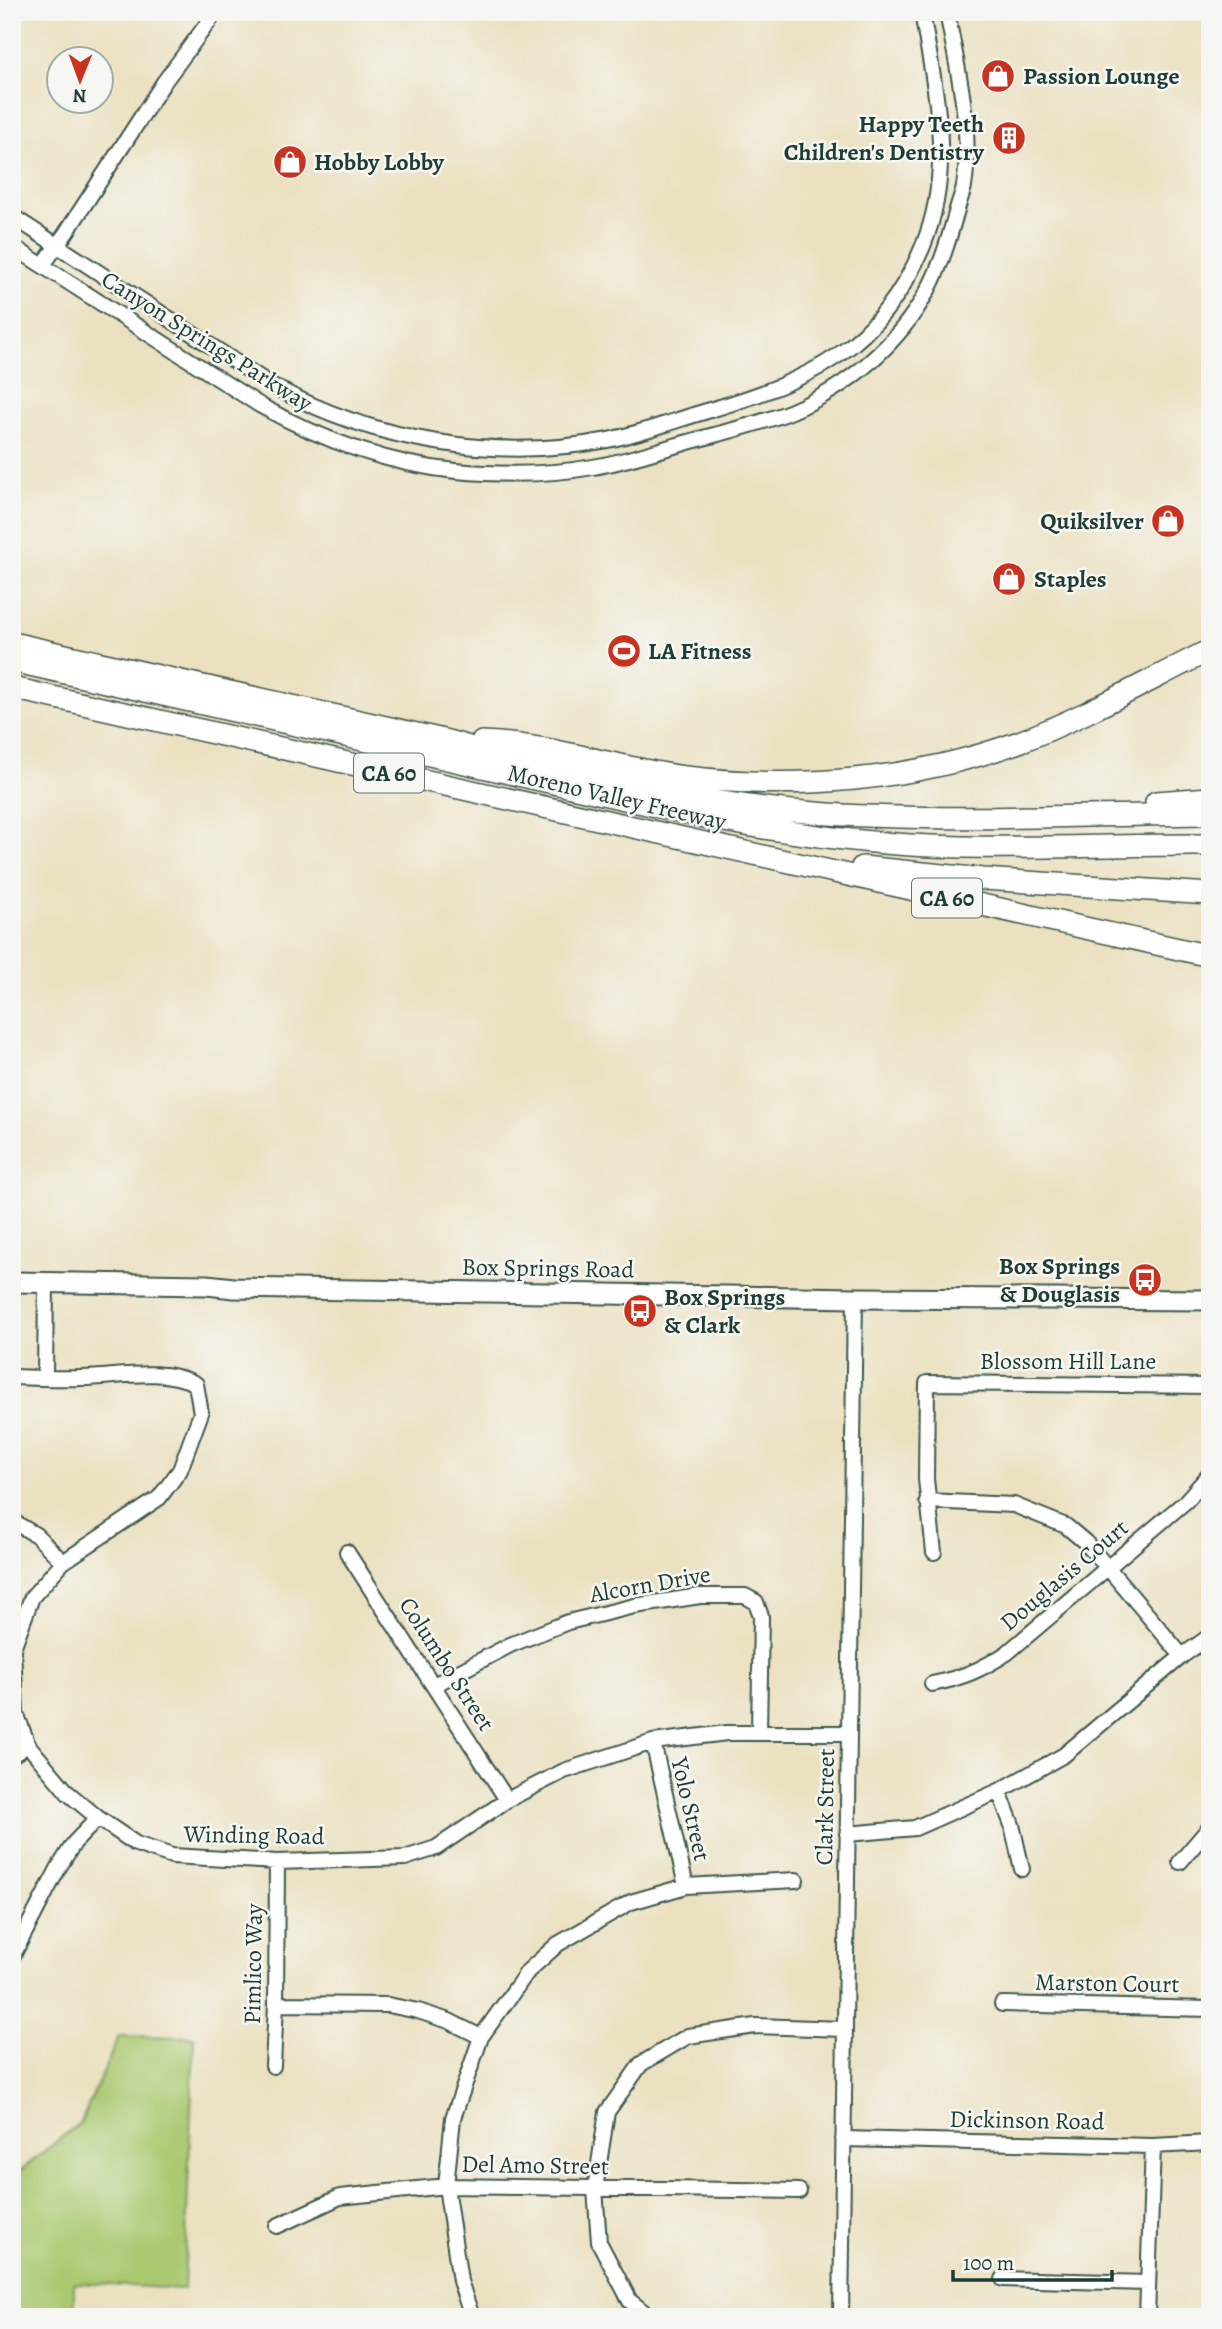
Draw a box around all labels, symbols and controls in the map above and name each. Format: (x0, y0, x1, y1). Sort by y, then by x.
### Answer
north arrow (46, 46, 116, 116)
shop icon: Passion Lounge (979, 57, 1017, 95)
place label: Passion Lounge (1023, 60, 1180, 92)
text: N (72, 83, 87, 109)
place label: Happy Teeth Children's Dentistry (784, 108, 985, 168)
building icon: Happy Teeth Children's Dentistry (990, 119, 1028, 157)
shop icon: Hobby Lobby (271, 143, 309, 181)
place label: Hobby Lobby (314, 146, 445, 178)
street label: Canyon Springs Parkway (95, 263, 319, 419)
shop icon: Quiksilver (1149, 502, 1187, 540)
place label: Quiksilver (1040, 505, 1144, 537)
shop icon: Staples (990, 560, 1028, 598)
place label: Staples (1034, 563, 1107, 595)
sports icon: LA Fitness (605, 632, 643, 670)
place label: LA Fitness (648, 635, 752, 667)
road number: CA 60 (354, 754, 424, 792)
street label: Moreno Valley Freeway (505, 756, 730, 838)
road number: CA 60 (912, 878, 982, 917)
street label: Box Springs Road (461, 1250, 635, 1286)
place label: Box Springs & Douglasis (999, 1250, 1120, 1310)
bus stop icon: Box Springs & Douglasis (1126, 1261, 1164, 1299)
place label: Box Springs & Clark (664, 1281, 785, 1341)
bus stop icon: Box Springs & Clark (621, 1292, 659, 1330)
street label: Blossom Hill Lane (980, 1345, 1156, 1377)
street label: Douglasis Court (993, 1512, 1135, 1638)
street label: Alcorn Drive (586, 1558, 713, 1611)
street label: Columbo Street (392, 1591, 502, 1737)
street label: Clark Street (808, 1748, 842, 1866)
street label: Yolo Street (663, 1753, 718, 1864)
street label: Winding Road (182, 1818, 325, 1852)
street label: Pimlico Way (236, 1903, 270, 2025)
street label: Marston Court (1034, 1966, 1180, 2000)
street label: Dickinson Road (949, 2103, 1105, 2137)
street label: Del Amo Street (461, 2148, 609, 2182)
scale bar (953, 2238, 1112, 2282)
text: 100 m (963, 2249, 1014, 2277)

